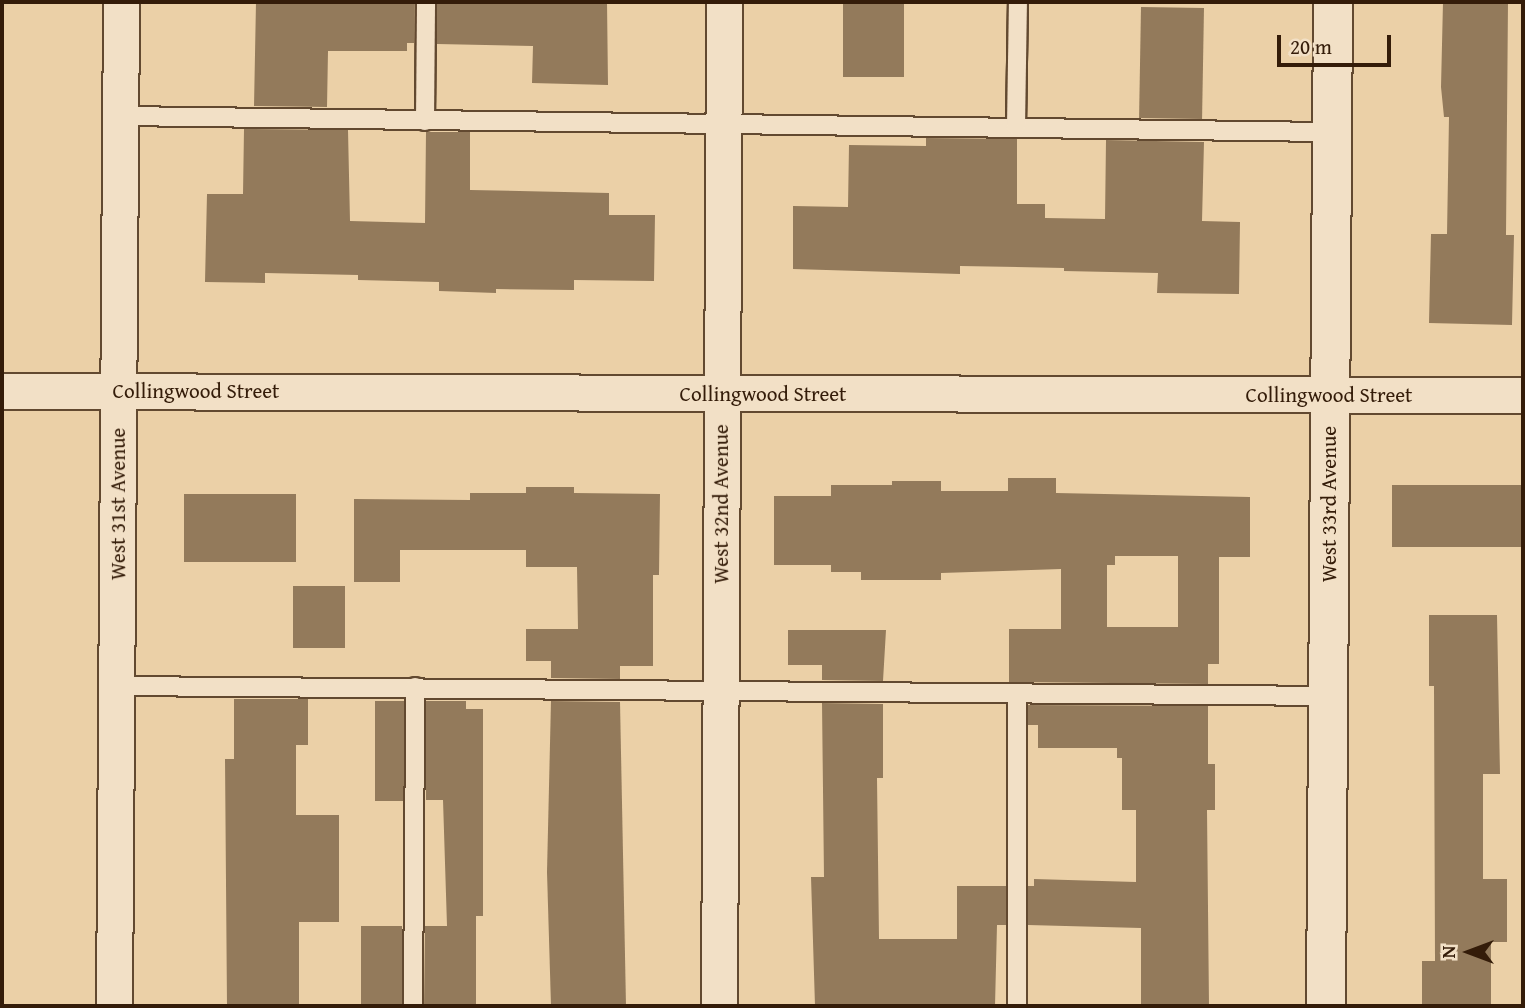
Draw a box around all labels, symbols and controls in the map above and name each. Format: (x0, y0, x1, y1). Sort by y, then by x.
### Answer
scale bar (1280, 21, 1394, 65)
text: 20 m (1290, 31, 1332, 62)
street label: Collingwood Street (112, 378, 280, 404)
street label: Collingwood Street (679, 381, 847, 407)
street label: Collingwood Street (1245, 382, 1413, 408)
street label: West 32nd Avenue (708, 424, 734, 584)
street label: West 33rd Avenue (1316, 426, 1342, 582)
street label: West 31st Avenue (105, 428, 131, 580)
north arrow (1434, 917, 1504, 987)
text: N (1434, 946, 1462, 958)

